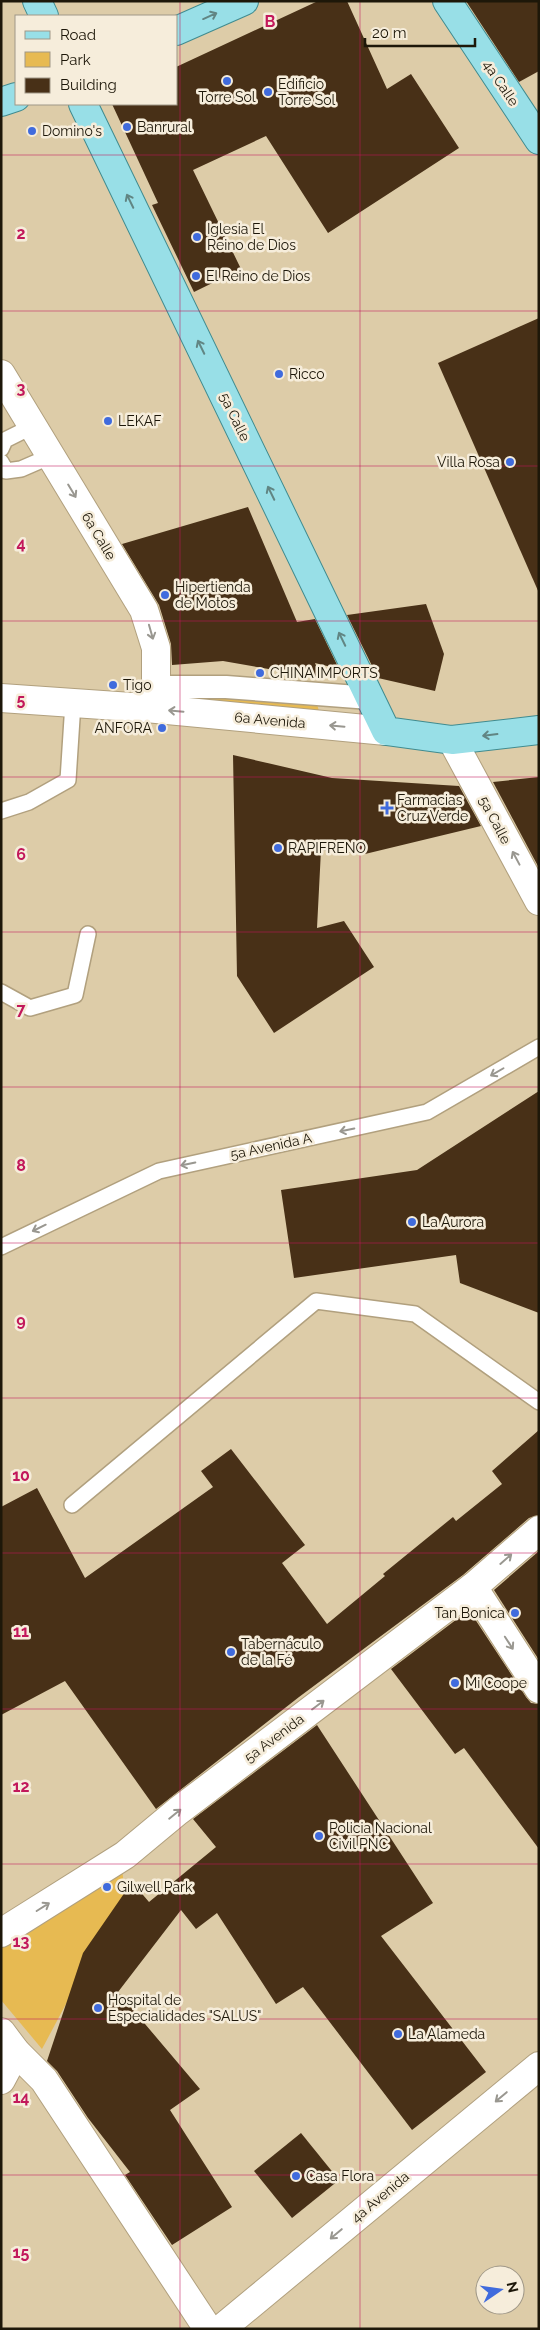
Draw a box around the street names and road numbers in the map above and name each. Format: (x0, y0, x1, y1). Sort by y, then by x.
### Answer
street label: 4a Calle (480, 57, 522, 109)
street label: 5a Calle (216, 390, 254, 444)
street label: 6a Calle (79, 509, 119, 563)
street label: 6a Avenida (234, 709, 306, 731)
street label: 5a Calle (476, 793, 514, 847)
street label: 5a Avenida A (229, 1129, 314, 1162)
street label: 5a Avenida (241, 1710, 307, 1766)
street label: 4a Avenida (348, 2168, 412, 2226)

